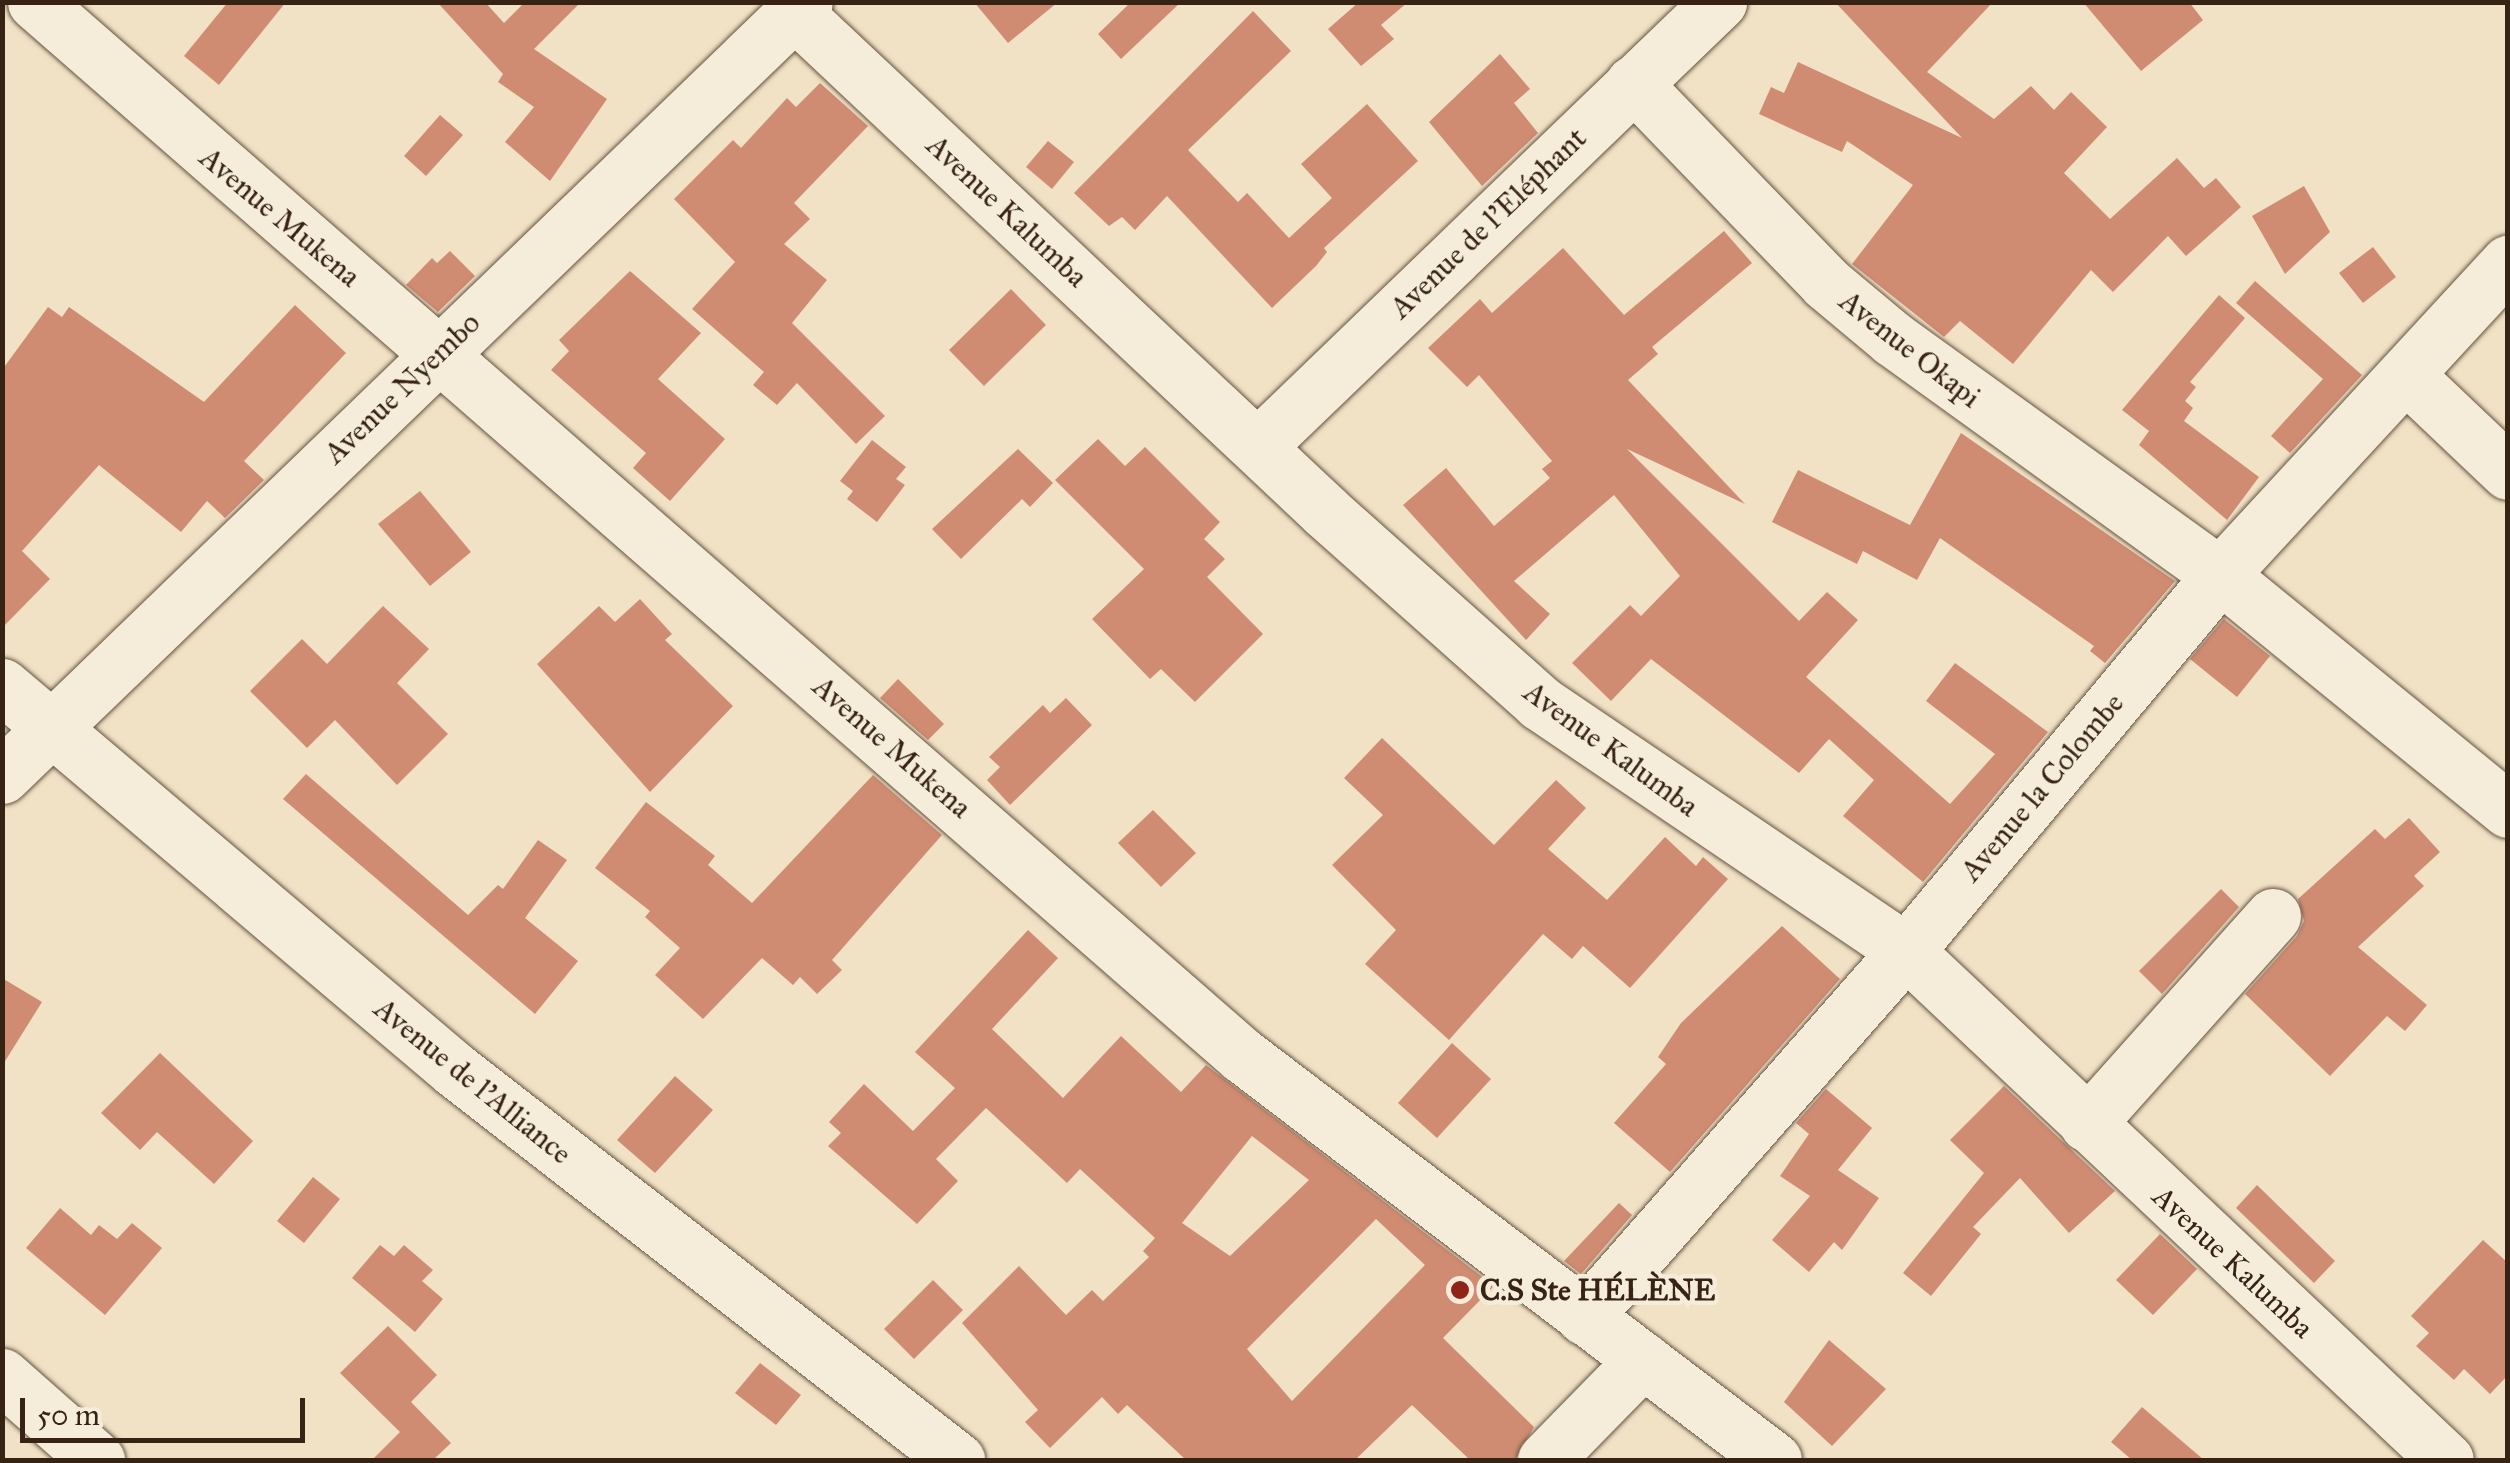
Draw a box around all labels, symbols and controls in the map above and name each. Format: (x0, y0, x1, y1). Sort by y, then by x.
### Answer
street label: Avenue de l'Eléphant (1382, 120, 1594, 326)
street label: Avenue Kalumba (919, 127, 1095, 295)
street label: Avenue Mukena (193, 140, 367, 294)
street label: Avenue Okapi (1832, 283, 1988, 415)
street label: Avenue Nyembo (317, 305, 487, 471)
street label: Avenue Mukena (805, 668, 979, 826)
street label: Avenue Kalumba (1517, 674, 1705, 824)
street label: Avenue la Colombe (1953, 685, 2131, 889)
street label: Avenue de l'Alliance (367, 990, 579, 1172)
street label: Avenue Kalumba (2145, 1178, 2321, 1346)
place label: C.S Ste HÉLÈNE (1480, 1272, 1715, 1308)
marker: C.S Ste HÉLÈNE (1449, 1279, 1471, 1301)
scale bar (25, 1378, 310, 1440)
text: 50 m (37, 1397, 100, 1433)

